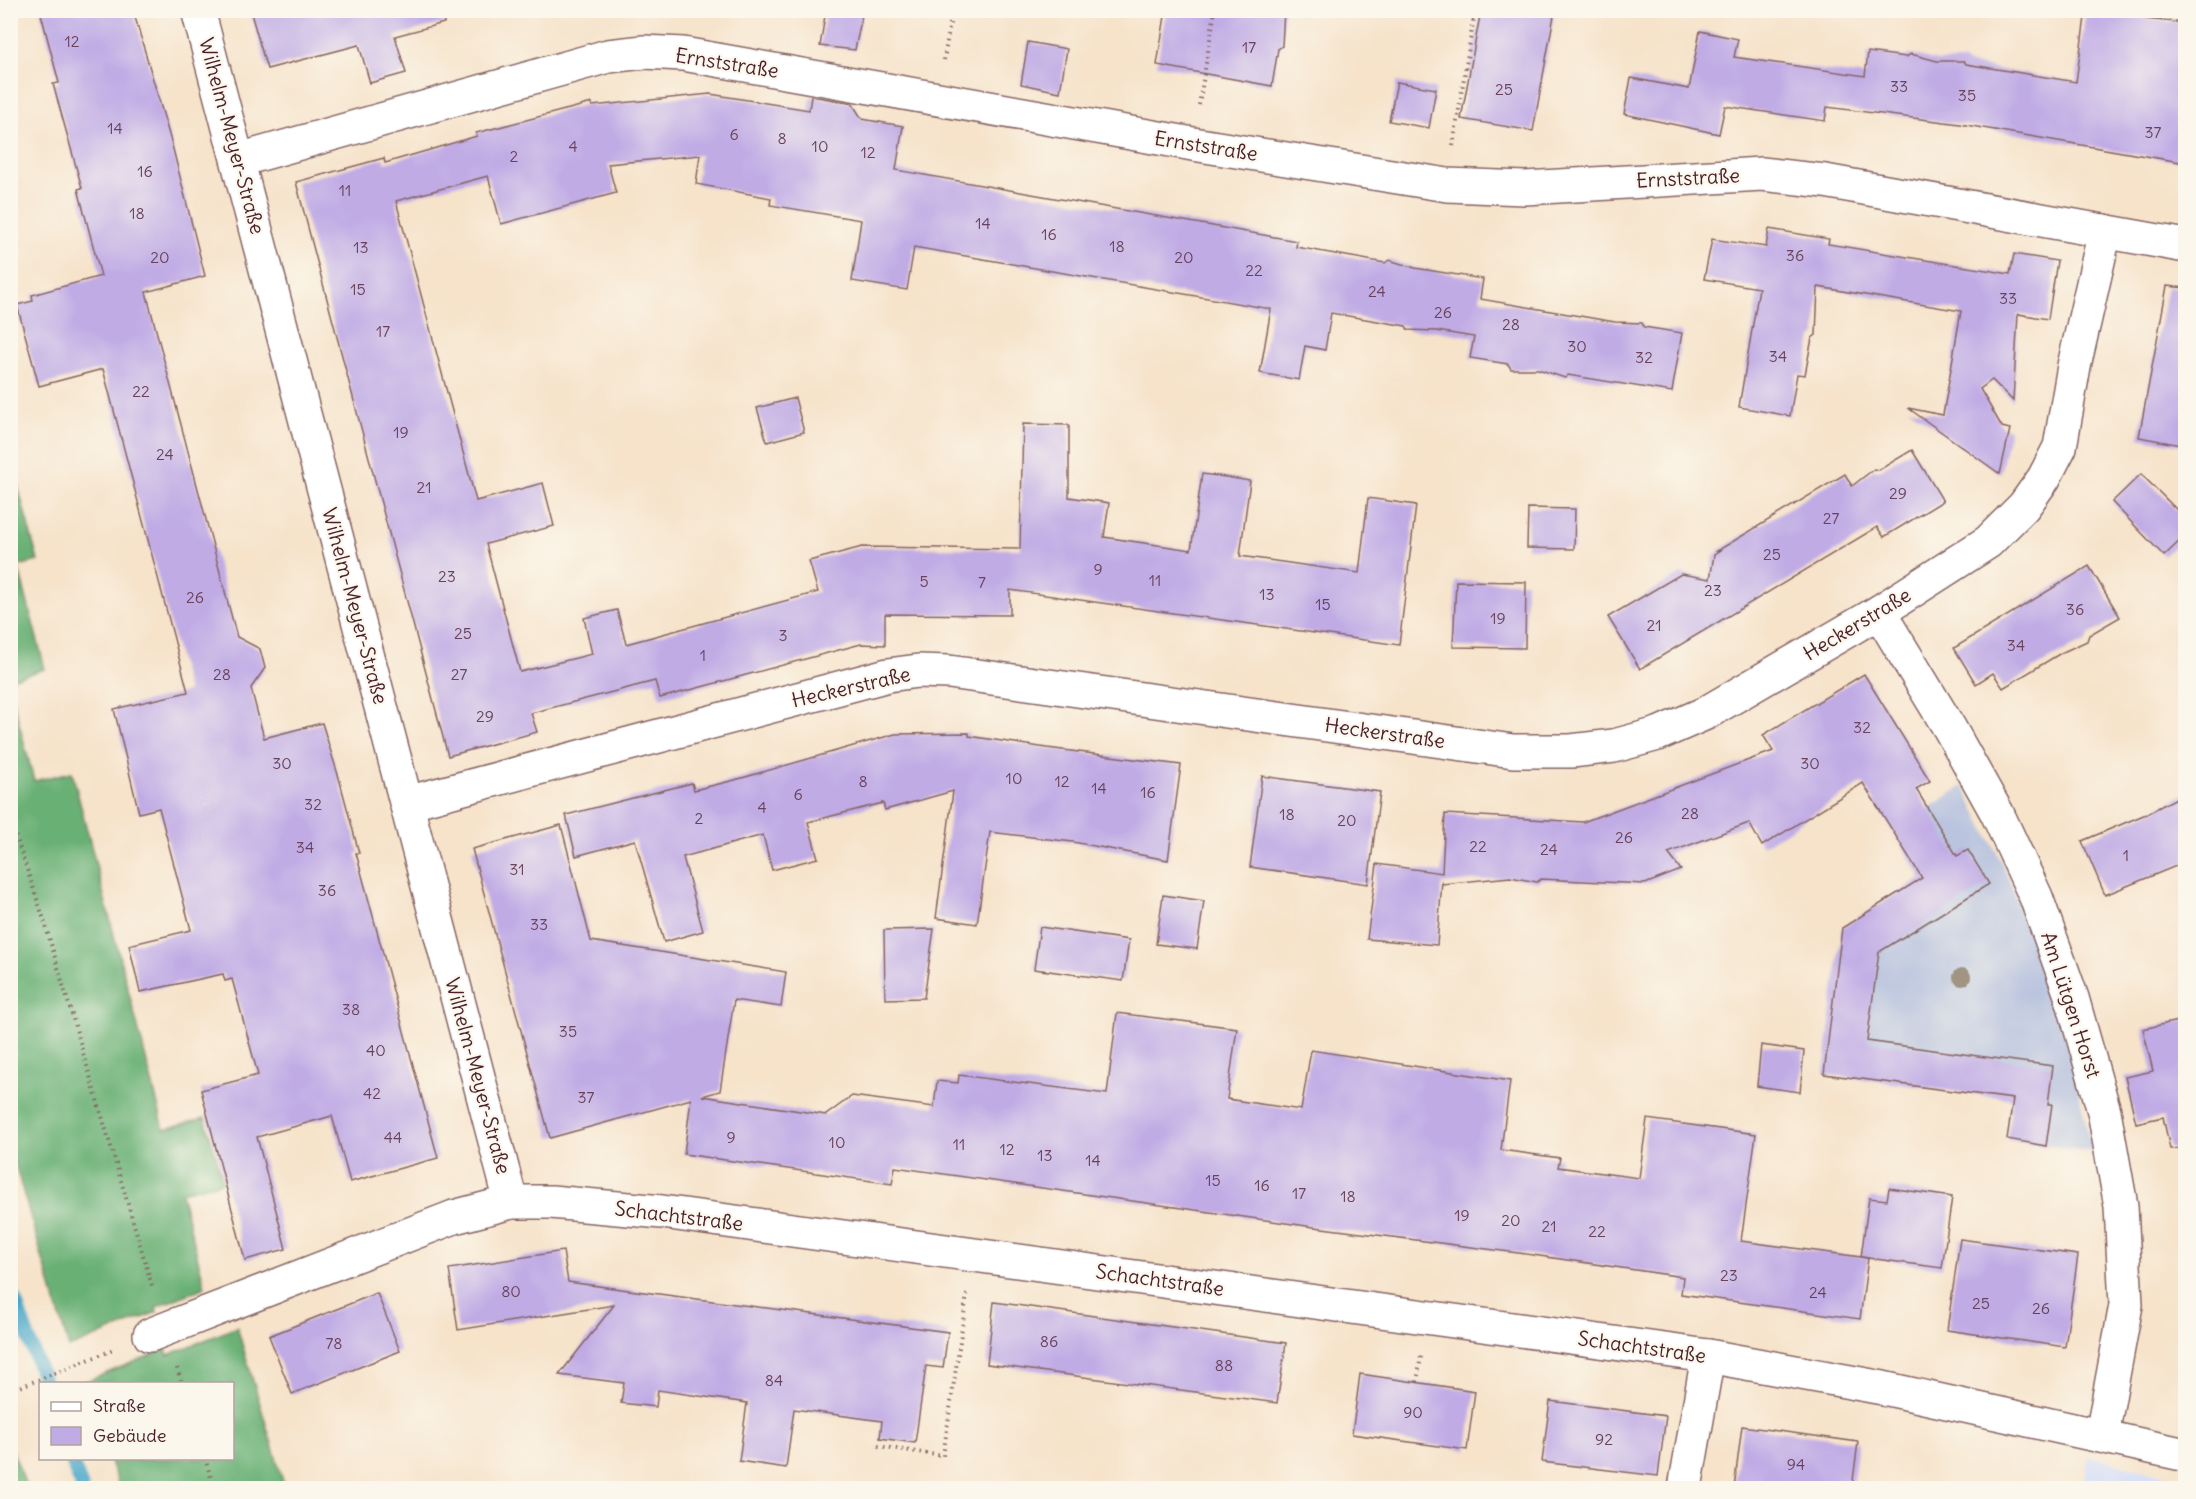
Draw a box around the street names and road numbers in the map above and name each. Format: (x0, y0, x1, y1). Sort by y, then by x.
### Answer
street label: Wilhelm-Meyer-Straße (194, 35, 271, 237)
street label: Ernststraße (674, 42, 780, 83)
street label: Ernststraße (1153, 125, 1259, 166)
street label: Ernststraße (1635, 162, 1741, 193)
street label: Wilhelm-Meyer-Straße (317, 505, 394, 707)
street label: Heckerstraße (1798, 582, 1915, 665)
street label: Heckerstraße (789, 661, 913, 712)
street label: Heckerstraße (1323, 712, 1447, 753)
street label: Am Lütgen Horst (2036, 929, 2107, 1081)
street label: Wilhelm-Meyer-Straße (440, 975, 517, 1177)
street label: Schachtstraße (613, 1195, 745, 1236)
street label: Schachtstraße (1094, 1258, 1226, 1301)
street label: Schachtstraße (1576, 1325, 1708, 1368)

